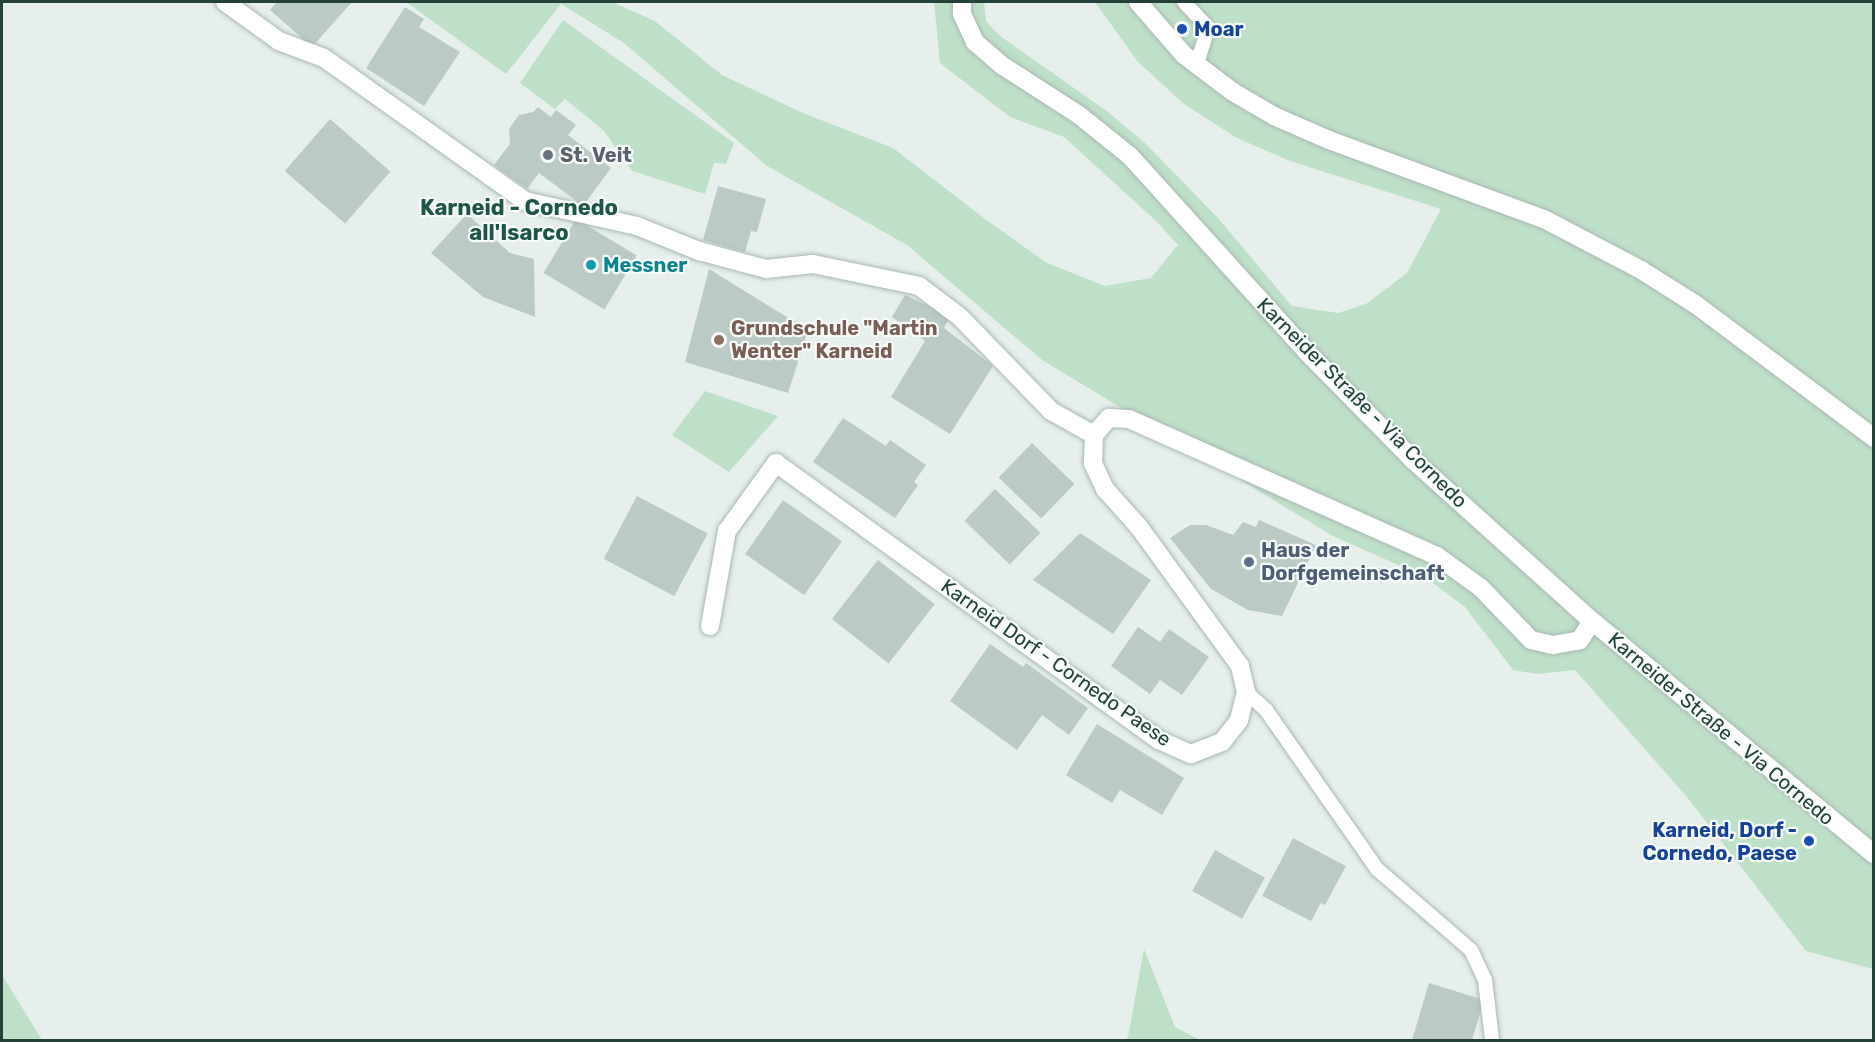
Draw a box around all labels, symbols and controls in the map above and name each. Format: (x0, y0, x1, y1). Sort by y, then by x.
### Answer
place label: Moar (1194, 17, 1244, 41)
marker: Moar (1175, 22, 1189, 36)
place label: St. Veit (560, 143, 632, 167)
marker: St. Veit (541, 148, 555, 162)
district label: Karneid - Cornedo all'Isarco (420, 194, 618, 246)
place label: Messner (603, 253, 687, 277)
marker: Messner (584, 258, 598, 272)
street label: Karneider Straße - Via Cornedo (1252, 293, 1472, 513)
place label: Grundschule "Martin Wenter" Karneid (731, 316, 938, 363)
marker: Grundschule "Martin Wenter" Karneid (712, 333, 726, 347)
place label: Haus der Dorfgemeinschaft (1261, 538, 1445, 585)
marker: Haus der Dorfgemeinschaft (1242, 555, 1256, 569)
street label: Karneid Dorf - Cornedo Paese (936, 574, 1176, 752)
street label: Karneider Straße - Via Cornedo (1603, 627, 1839, 831)
place label: Karneid, Dorf - Cornedo, Paese (1642, 818, 1797, 865)
marker: Karneid, Dorf - Cornedo, Paese (1802, 834, 1816, 848)

